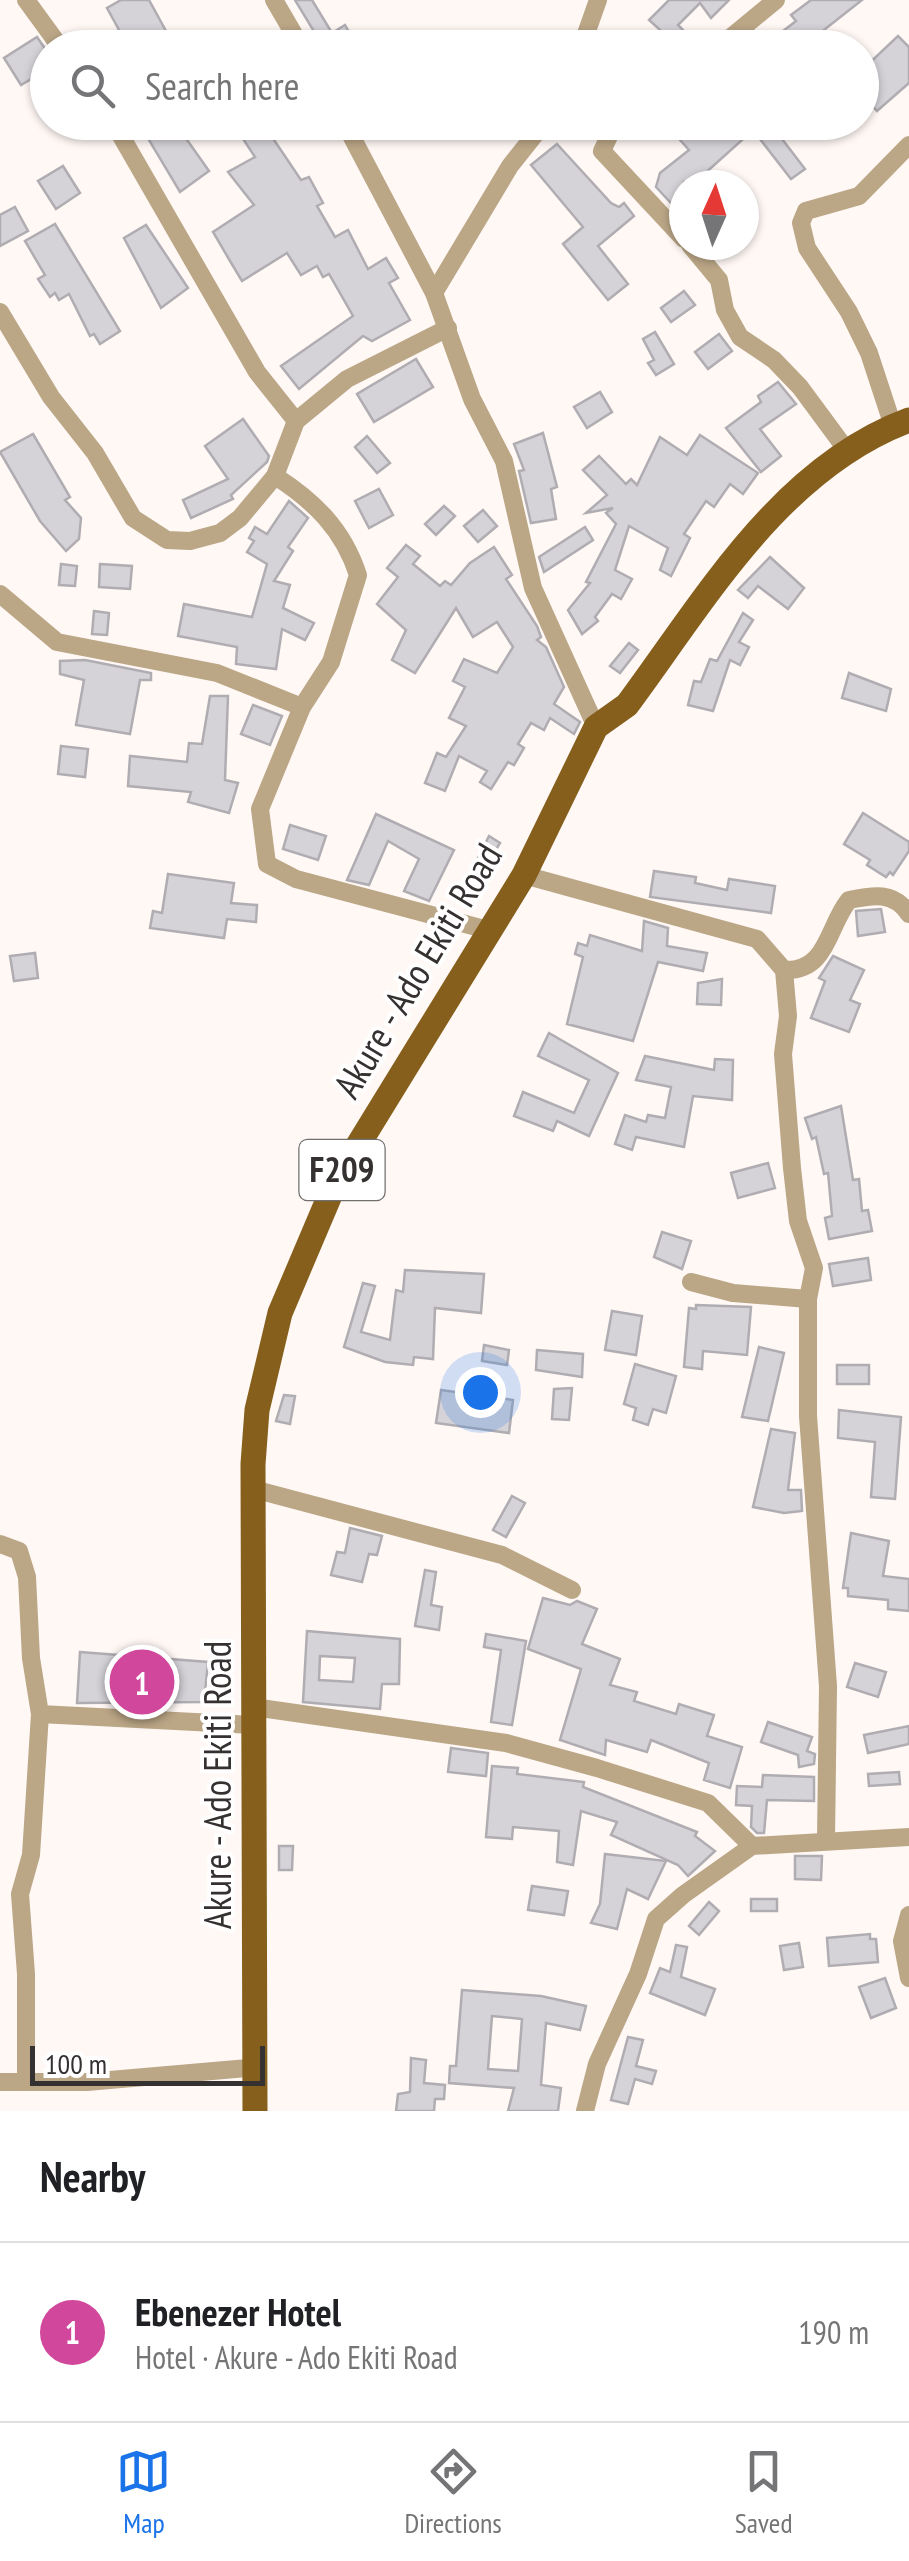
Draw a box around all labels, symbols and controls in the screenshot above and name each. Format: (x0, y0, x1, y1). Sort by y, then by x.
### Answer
search box (30, 30, 879, 140)
icon: search (65, 58, 120, 113)
text: Search here (145, 61, 299, 110)
north arrow (669, 170, 759, 260)
street label: Akure - Ado Ekiti Road (321, 834, 512, 1106)
road number: F209 (300, 1140, 384, 1200)
your location (455, 1367, 506, 1418)
street label: Akure - Ado Ekiti Road (192, 1641, 241, 1929)
pin: 1 (110, 1644, 174, 1720)
scale bar (30, 2041, 265, 2086)
text: 100 m (45, 2045, 107, 2082)
text: Nearby (40, 2149, 145, 2204)
text: Ebenezer Hotel (135, 2287, 341, 2336)
text: 1 (65, 2311, 80, 2353)
text: 190 m (798, 2311, 869, 2353)
text: Hotel · Akure - Ado Ekiti Road (135, 2336, 458, 2378)
tab: Map (116, 2444, 171, 2541)
tab: Directions (404, 2444, 502, 2541)
tab: Saved (735, 2444, 793, 2541)

